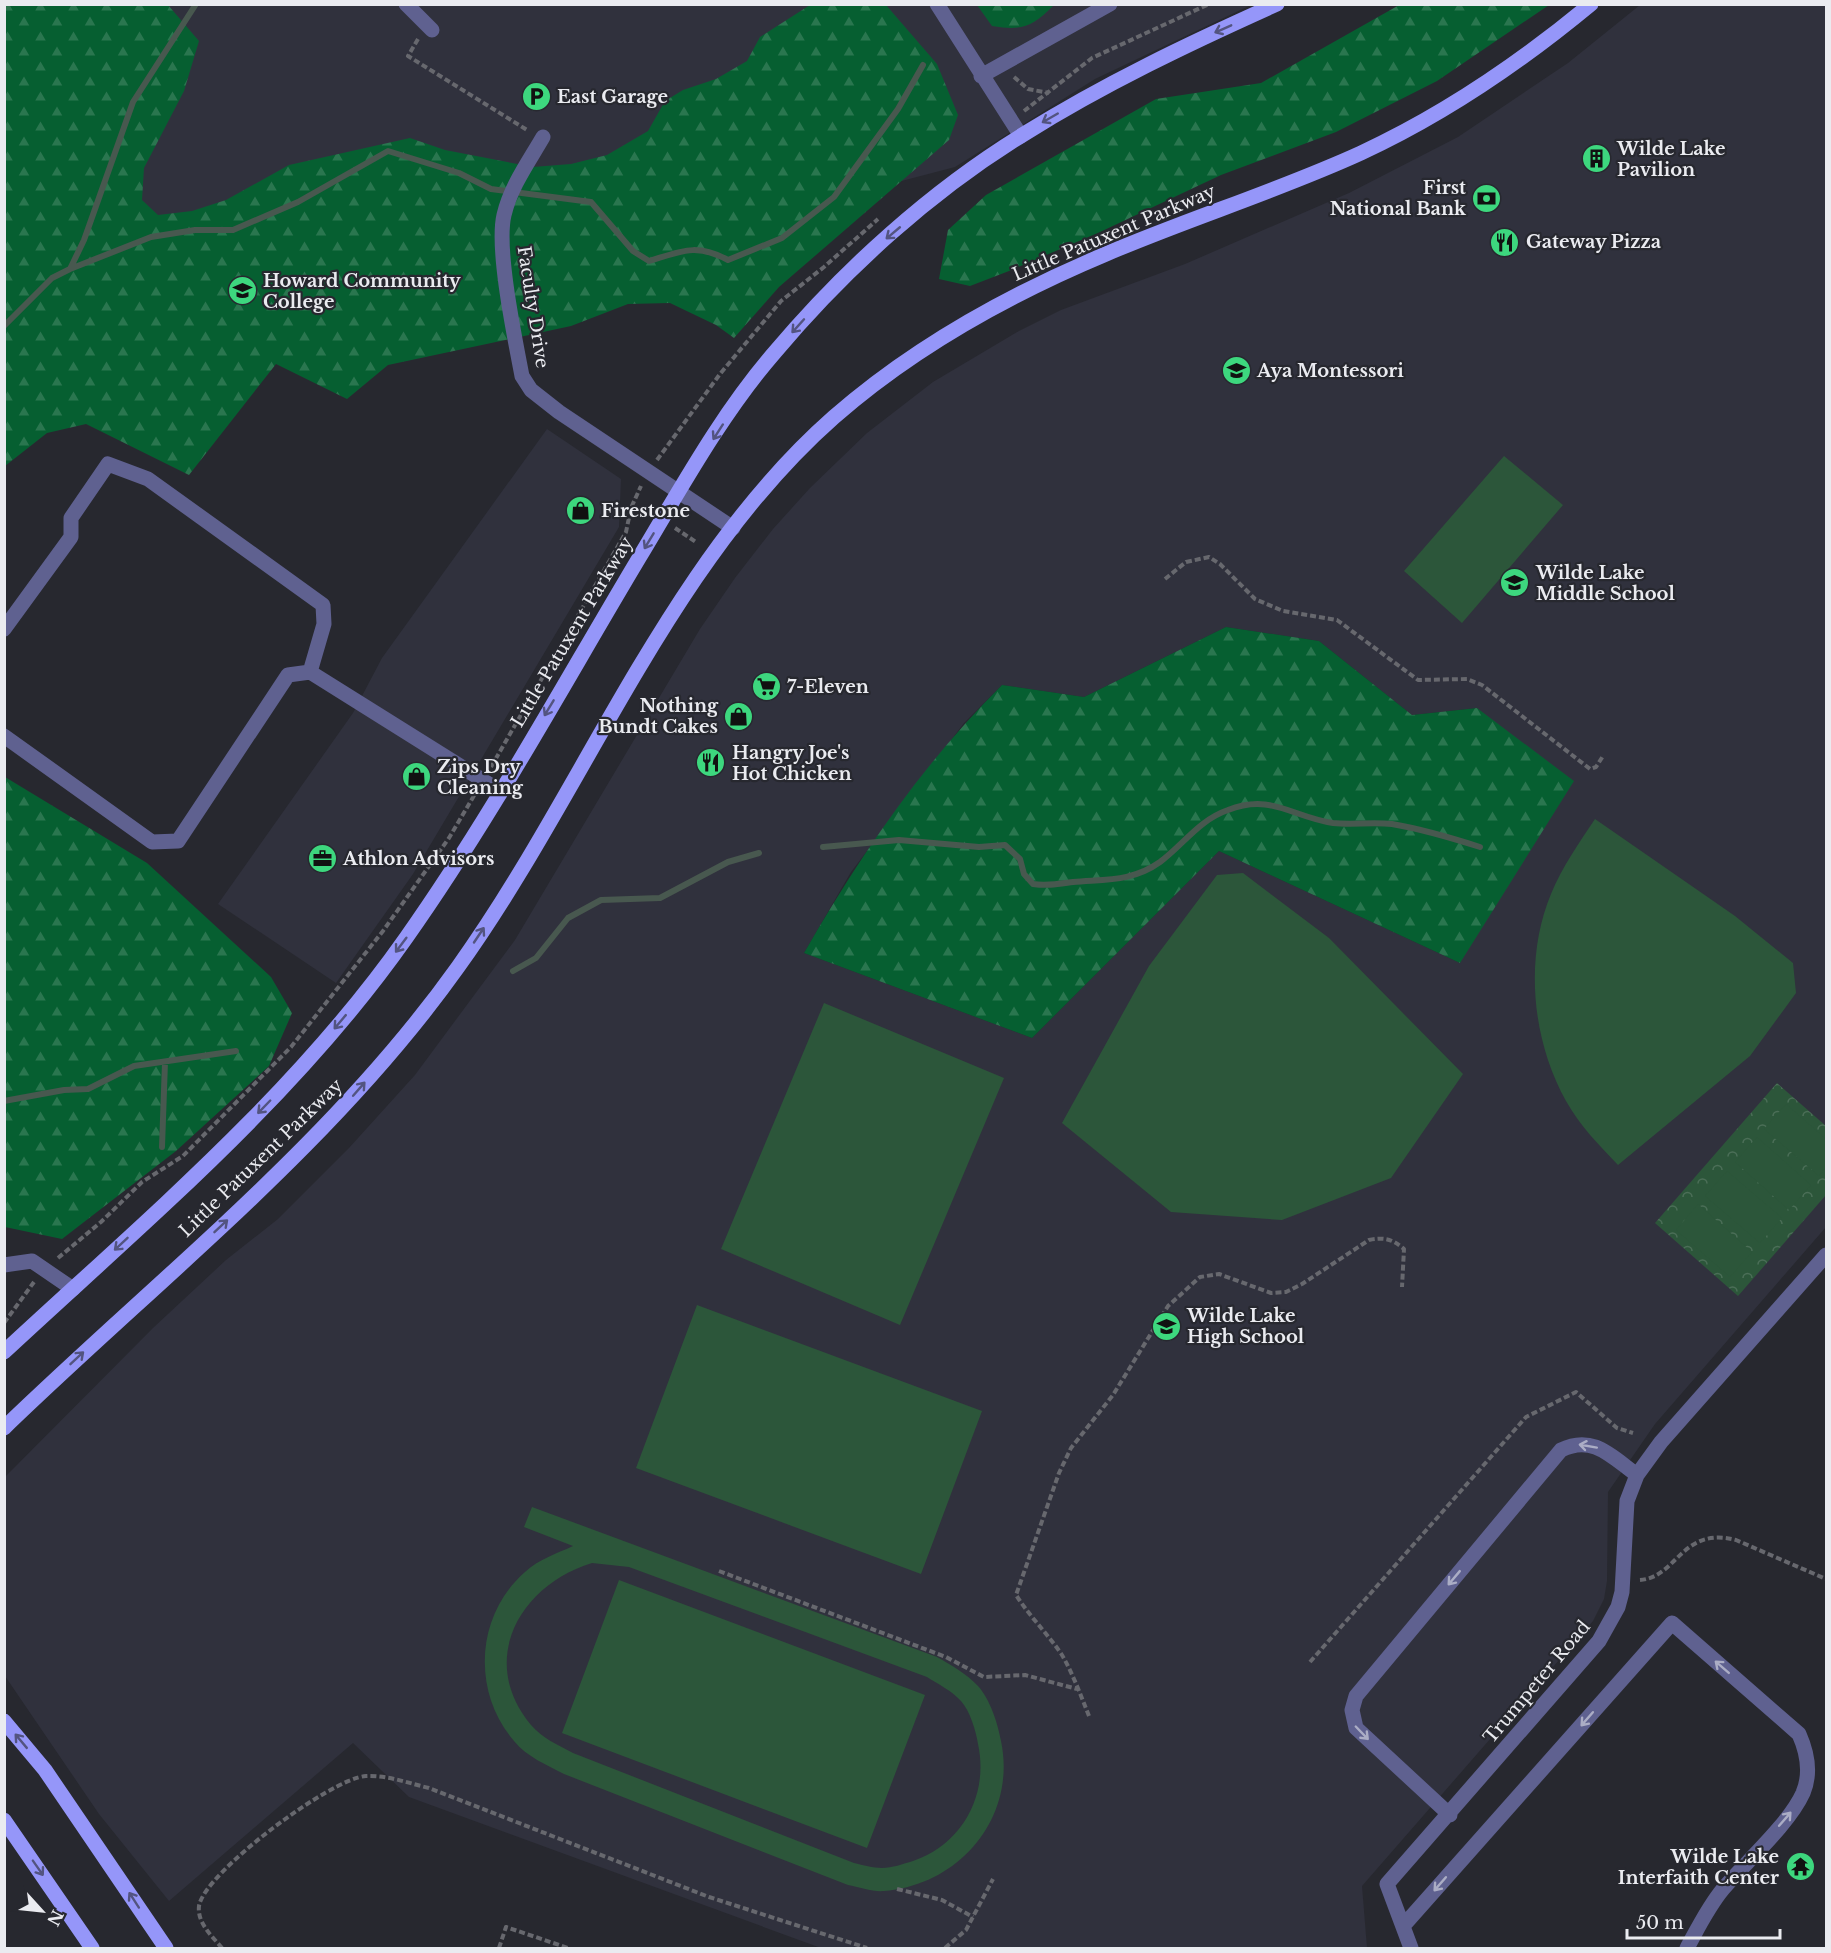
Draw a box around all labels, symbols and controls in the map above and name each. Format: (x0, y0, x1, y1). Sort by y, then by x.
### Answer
one-way arrow (1215, 23, 1233, 35)
parking icon: East Garage (520, 81, 552, 113)
place label: East Garage (557, 86, 668, 108)
one-way arrow (1042, 113, 1059, 125)
place label: Wilde Lake Pavilion (1616, 138, 1725, 181)
building icon: Wilde Lake Pavilion (1580, 143, 1612, 175)
place label: First National Bank (1330, 177, 1467, 220)
street label: Little Patuxent Parkway (1009, 180, 1219, 286)
bank icon: First National Bank (1471, 182, 1503, 214)
one-way arrow (886, 226, 901, 240)
restaurant icon: Gateway Pizza (1489, 226, 1521, 258)
place label: Gateway Pizza (1526, 231, 1662, 253)
street label: Faculty Drive (512, 244, 554, 370)
place label: Howard Community College (263, 270, 461, 313)
school or university icon: Howard Community College (226, 275, 258, 307)
one-way arrow (791, 318, 805, 333)
school or university icon: Aya Montessori (1220, 355, 1252, 387)
place label: Aya Montessori (1256, 360, 1404, 382)
one-way arrow (711, 423, 723, 440)
shop icon: Firestone (564, 495, 596, 527)
place label: Firestone (601, 500, 690, 522)
street label: Little Patuxent Parkway (506, 532, 638, 731)
one-way arrow (643, 532, 655, 549)
place label: Wilde Lake Middle School (1535, 562, 1675, 605)
school or university icon: Wilde Lake Middle School (1499, 567, 1531, 599)
supermarket icon: 7-Eleven (750, 671, 782, 703)
place label: 7-Eleven (787, 676, 869, 698)
place label: Nothing Bundt Cakes (598, 695, 719, 738)
one-way arrow (543, 699, 555, 716)
shop icon: Nothing Bundt Cakes (723, 700, 755, 732)
place label: Hangry Joe's Hot Chicken (732, 742, 852, 785)
restaurant icon: Hangry Joe's Hot Chicken (695, 747, 727, 779)
place label: Zips Dry Cleaning (437, 756, 524, 799)
shop icon: Zips Dry Cleaning (400, 761, 432, 793)
office icon: Athlon Advisors (306, 843, 338, 875)
place label: Athlon Advisors (342, 848, 494, 870)
one-way arrow (473, 928, 485, 944)
one-way arrow (395, 936, 407, 952)
one-way arrow (333, 1014, 347, 1029)
street label: Little Patuxent Parkway (175, 1074, 348, 1242)
one-way arrow (352, 1082, 366, 1097)
one-way arrow (257, 1099, 271, 1114)
one-way arrow (213, 1219, 228, 1233)
one-way arrow (113, 1237, 128, 1251)
place label: Wilde Lake High School (1186, 1305, 1305, 1348)
school or university icon: Wilde Lake High School (1150, 1310, 1182, 1342)
one-way arrow (70, 1351, 85, 1365)
one-way arrow (1579, 1440, 1598, 1451)
one-way arrow (1447, 1570, 1461, 1585)
street label: Trumpeter Road (1479, 1616, 1595, 1748)
one-way arrow (1715, 1660, 1730, 1674)
one-way arrow (1580, 1712, 1594, 1727)
one-way arrow (1355, 1726, 1369, 1741)
one-way arrow (14, 1734, 28, 1749)
one-way arrow (1778, 1812, 1792, 1827)
place label: Wilde Lake Interfaith Center (1618, 1846, 1779, 1889)
temple icon: Wilde Lake Interfaith Center (1784, 1851, 1816, 1883)
one-way arrow (32, 1859, 44, 1876)
one-way arrow (1433, 1876, 1447, 1891)
north arrow (12, 1881, 72, 1941)
one-way arrow (128, 1892, 140, 1908)
scale bar (1627, 1902, 1780, 1940)
text: N (43, 1907, 68, 1929)
text: 50 m (1636, 1912, 1684, 1934)

